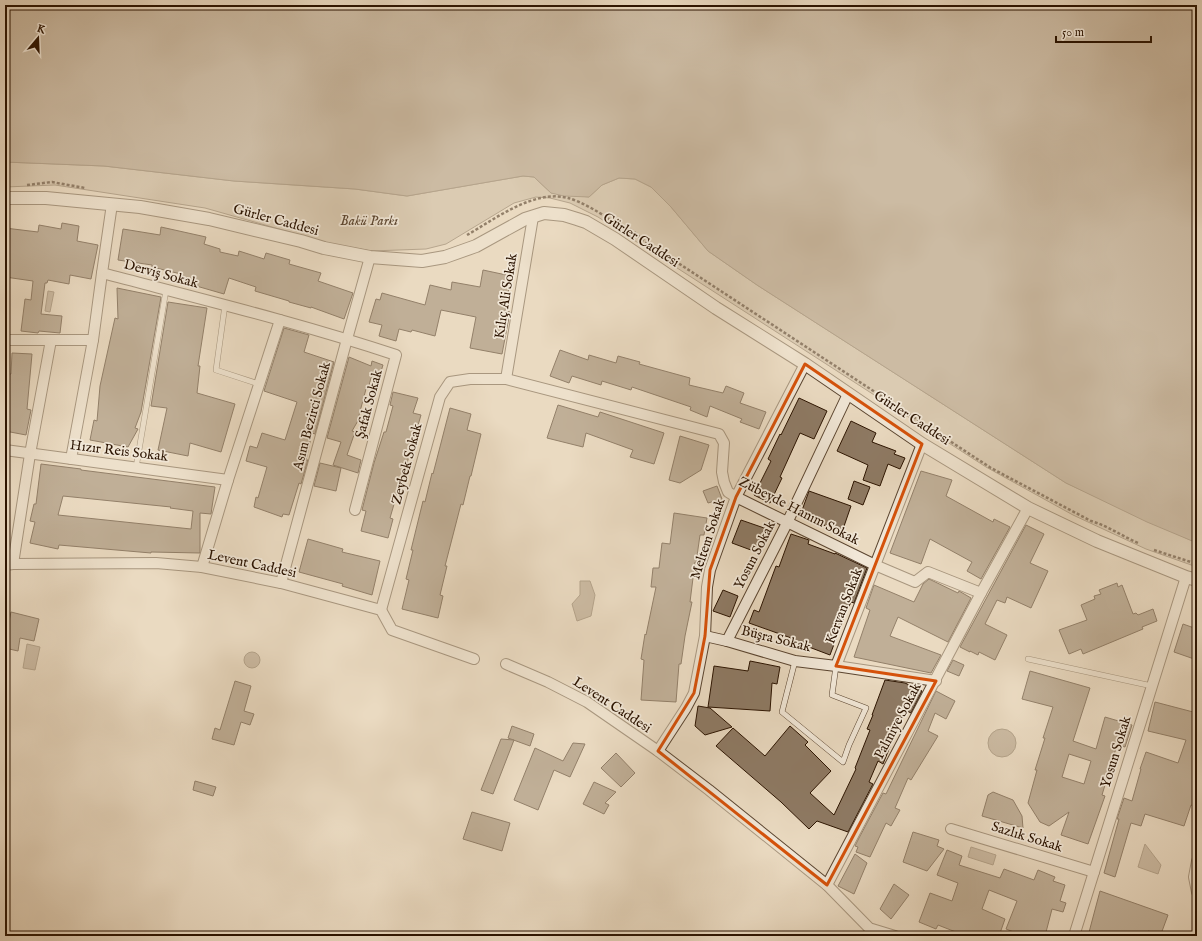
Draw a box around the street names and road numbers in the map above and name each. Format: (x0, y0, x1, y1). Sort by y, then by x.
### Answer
street label: Gürler Caddesi (231, 200, 321, 240)
street label: Gürler Caddesi (599, 208, 683, 272)
street label: Kılıç Ali Sokak (490, 251, 522, 340)
street label: Derviş Sokak (122, 255, 201, 293)
street label: Asım Bezirci Sokak (289, 359, 335, 473)
street label: Şafak Sokak (351, 367, 387, 440)
street label: Gürler Caddesi (870, 386, 954, 450)
street label: Zeybek Sokak (388, 421, 427, 507)
street label: Hızır Reis Sokak (69, 436, 170, 466)
street label: Zübeyde Hanım Sokak (735, 473, 863, 550)
street label: Meltem Sokak (686, 496, 730, 582)
street label: Yosun Sokak (730, 517, 780, 592)
street label: Levent Caddesi (206, 546, 298, 582)
street label: Kervan Sokak (821, 565, 867, 647)
street label: Büşra Sokak (739, 622, 813, 656)
street label: Levent Caddesi (569, 673, 655, 737)
street label: Palmiye Sokak (870, 679, 926, 762)
street label: Yosun Sokak (1096, 713, 1136, 790)
street label: Sazlık Sokak (989, 818, 1065, 857)

